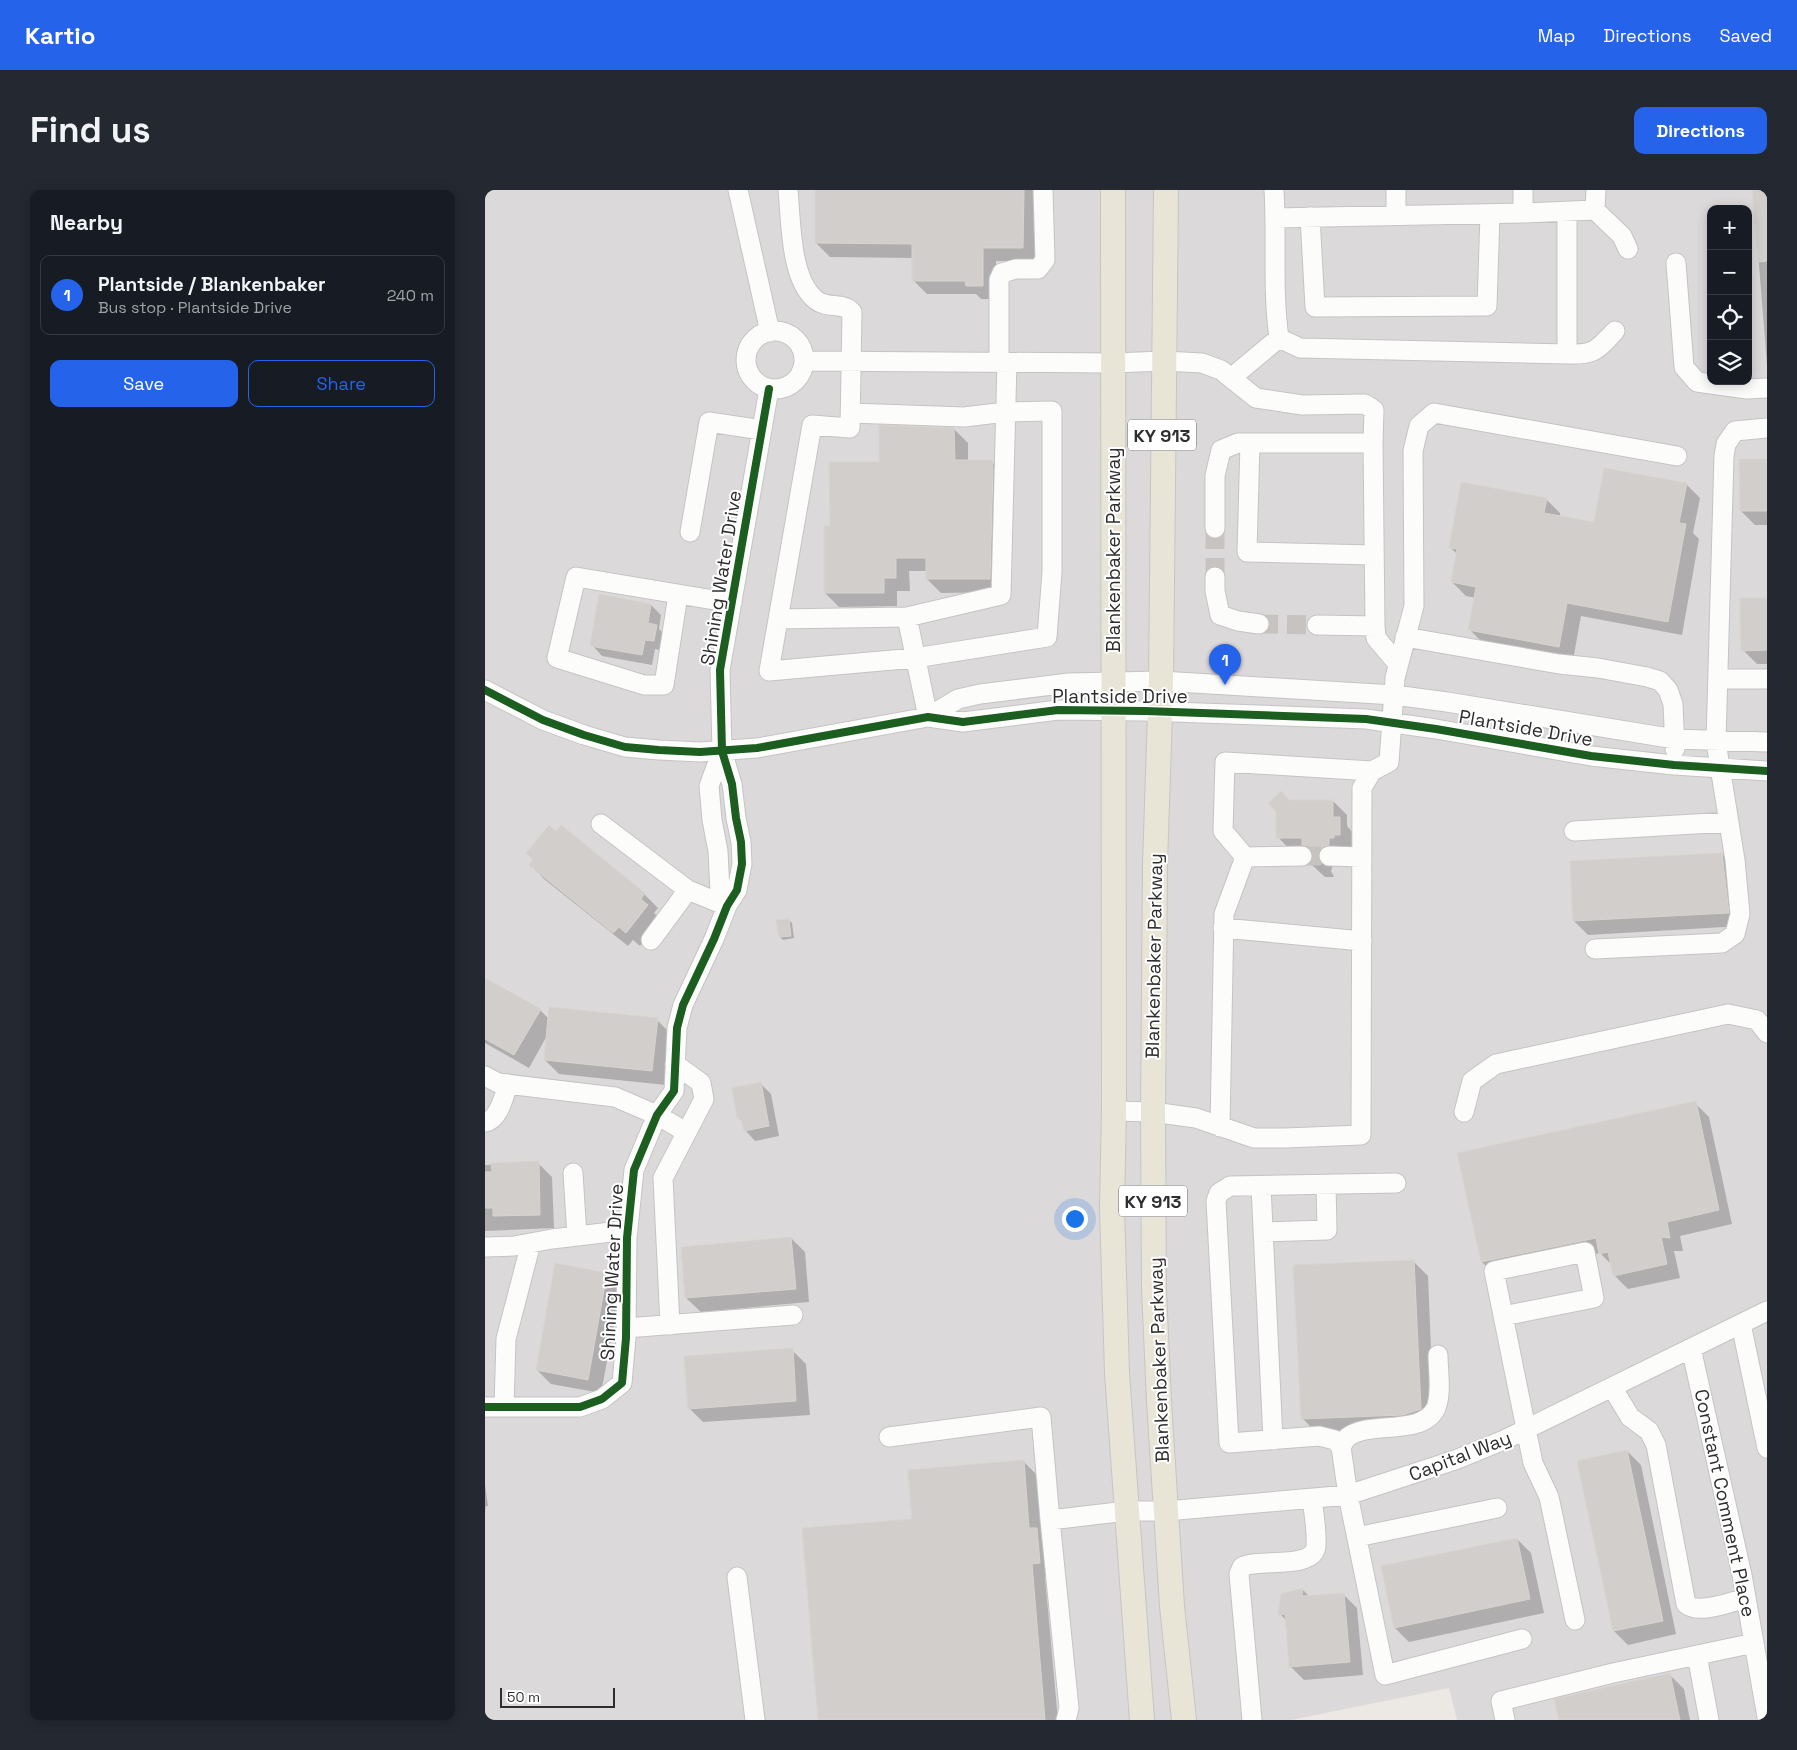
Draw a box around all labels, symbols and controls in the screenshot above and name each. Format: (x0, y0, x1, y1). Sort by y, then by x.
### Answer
text: Kartio (25, 20, 95, 51)
text: Map (1538, 24, 1575, 47)
text: Directions (1603, 24, 1692, 47)
text: Saved (1720, 24, 1772, 47)
button: Directions (1634, 107, 1767, 154)
text: Find us (30, 108, 151, 152)
map controls (1707, 205, 1752, 385)
button: + (1707, 205, 1752, 250)
text: Nearby (50, 209, 123, 236)
button: − (1707, 250, 1752, 295)
text: Plantside / Blankenbaker (98, 272, 326, 297)
text: 1 (63, 285, 71, 306)
text: 240 m (387, 285, 434, 306)
button: locate (1707, 295, 1752, 340)
text: Bus stop · Plantside Drive (98, 297, 292, 318)
button: layers (1707, 340, 1752, 385)
button: Save (50, 360, 238, 407)
button: Share (248, 360, 435, 407)
road number: KY 913 (1128, 420, 1196, 450)
street label: Blankenbaker Parkway (1101, 447, 1126, 653)
street label: Shining Water Drive (695, 489, 747, 667)
pin: 1 (1209, 644, 1241, 685)
street label: Plantside Drive (1052, 684, 1188, 709)
street label: Plantside Drive (1457, 704, 1595, 752)
street label: Blankenbaker Parkway (1140, 853, 1168, 1059)
street label: Shining Water Drive (595, 1183, 629, 1361)
road number: KY 913 (1119, 1186, 1187, 1216)
your location (1062, 1206, 1088, 1232)
street label: Blankenbaker Parkway (1143, 1257, 1175, 1463)
street label: Constant Comment Place (1689, 1387, 1761, 1619)
street label: Capital Way (1405, 1425, 1515, 1487)
scale bar (500, 1685, 615, 1708)
text: 50 m (507, 1688, 540, 1706)

